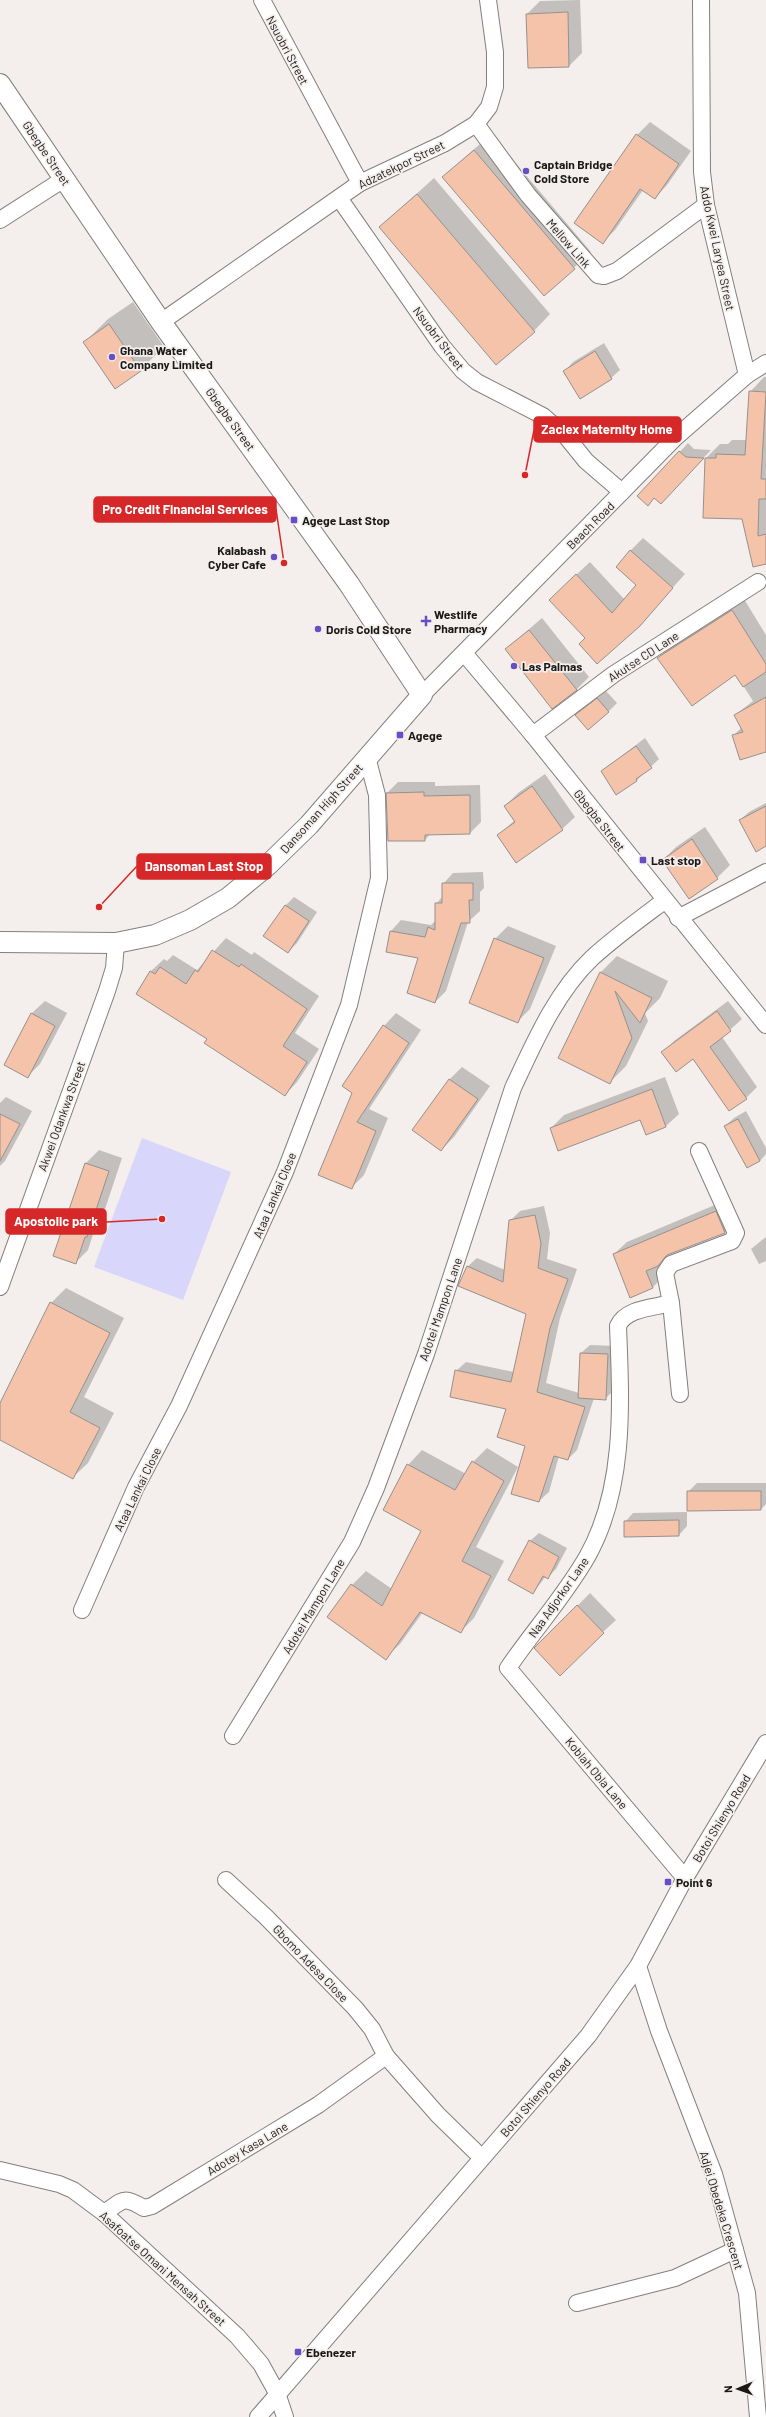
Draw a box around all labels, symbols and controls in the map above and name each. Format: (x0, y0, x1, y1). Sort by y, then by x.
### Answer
street label: Nsuobri Street (264, 13, 312, 87)
street label: Gbegbe Street (20, 118, 74, 188)
street label: Adzatekpor Street (356, 137, 446, 191)
place label: Captain Bridge Cold Store (534, 157, 613, 185)
marker: Captain Bridge Cold Store (521, 166, 531, 176)
street label: Addo Kwei Laryea Street (698, 184, 738, 312)
street label: Mellow Link (544, 216, 594, 270)
street label: Nsuobri Street (411, 303, 467, 373)
place label: Ghana Water Company Limited (120, 343, 213, 371)
marker: Ghana Water Company Limited (107, 352, 117, 362)
street label: Gbegbe Street (203, 385, 259, 453)
callout: Zaclex Maternity Home (534, 417, 681, 442)
text: Zaclex Maternity Home (541, 421, 673, 437)
callout: Pro Credit Financial Services (94, 497, 276, 522)
street label: Beach Road (563, 498, 617, 552)
text: Pro Credit Financial Services (102, 501, 268, 517)
place label: Agege Last Stop (302, 513, 390, 527)
marker: Agege Last Stop (289, 515, 299, 525)
place label: Kalabash Cyber Cafe (208, 543, 266, 571)
marker: Kalabash Cyber Cafe (269, 552, 279, 562)
place label: Westlife Pharmacy (434, 607, 487, 635)
marker: Westlife Pharmacy (421, 616, 431, 626)
place label: Doris Cold Store (326, 622, 412, 636)
marker: Doris Cold Store (313, 624, 323, 634)
street label: Akutse CD Lane (605, 628, 681, 684)
place label: Las Palmas (522, 659, 582, 673)
marker: Las Palmas (509, 661, 519, 671)
place label: Agege (408, 728, 443, 742)
marker: Agege (395, 730, 405, 740)
street label: Dansoman High Street (277, 760, 365, 856)
street label: Gbegbe Street (571, 786, 629, 854)
place label: Last stop (651, 853, 701, 867)
callout: Dansoman Last Stop (137, 854, 271, 879)
marker: Last stop (638, 855, 648, 865)
text: Dansoman Last Stop (145, 858, 263, 874)
street label: Akwei Odankwa Street (35, 1059, 87, 1173)
street label: Ataa Lankai Close (250, 1150, 298, 1240)
callout: Apostolic park (6, 1209, 106, 1234)
text: Apostolic park (14, 1213, 98, 1229)
street label: Adotei Mampon Lane (416, 1255, 464, 1363)
street label: Ataa Lankai Close (111, 1445, 163, 1533)
street label: Naa Adjorkor Lane (525, 1554, 591, 1640)
street label: Adotei Mampon Lane (279, 1556, 347, 1656)
street label: Koblah Obla Lane (563, 1734, 631, 1812)
street label: Botoi Shienyo Road (689, 1771, 753, 1865)
place label: Point 6 (676, 1875, 713, 1889)
marker: Point 6 (663, 1877, 673, 1887)
street label: Gbomo Adesa Close (270, 1921, 352, 2005)
street label: Botoi Shienyo Road (497, 2055, 573, 2139)
street label: Adotey Kasa Lane (204, 2118, 290, 2178)
street label: Adjei Obedeka Crescent (697, 2149, 747, 2271)
street label: Asafoatse Omani Mensah Street (97, 2208, 229, 2328)
place label: Ebenezer (306, 2345, 356, 2359)
marker: Ebenezer (293, 2347, 303, 2357)
north arrow (718, 2369, 758, 2409)
text: N (721, 2385, 734, 2393)

